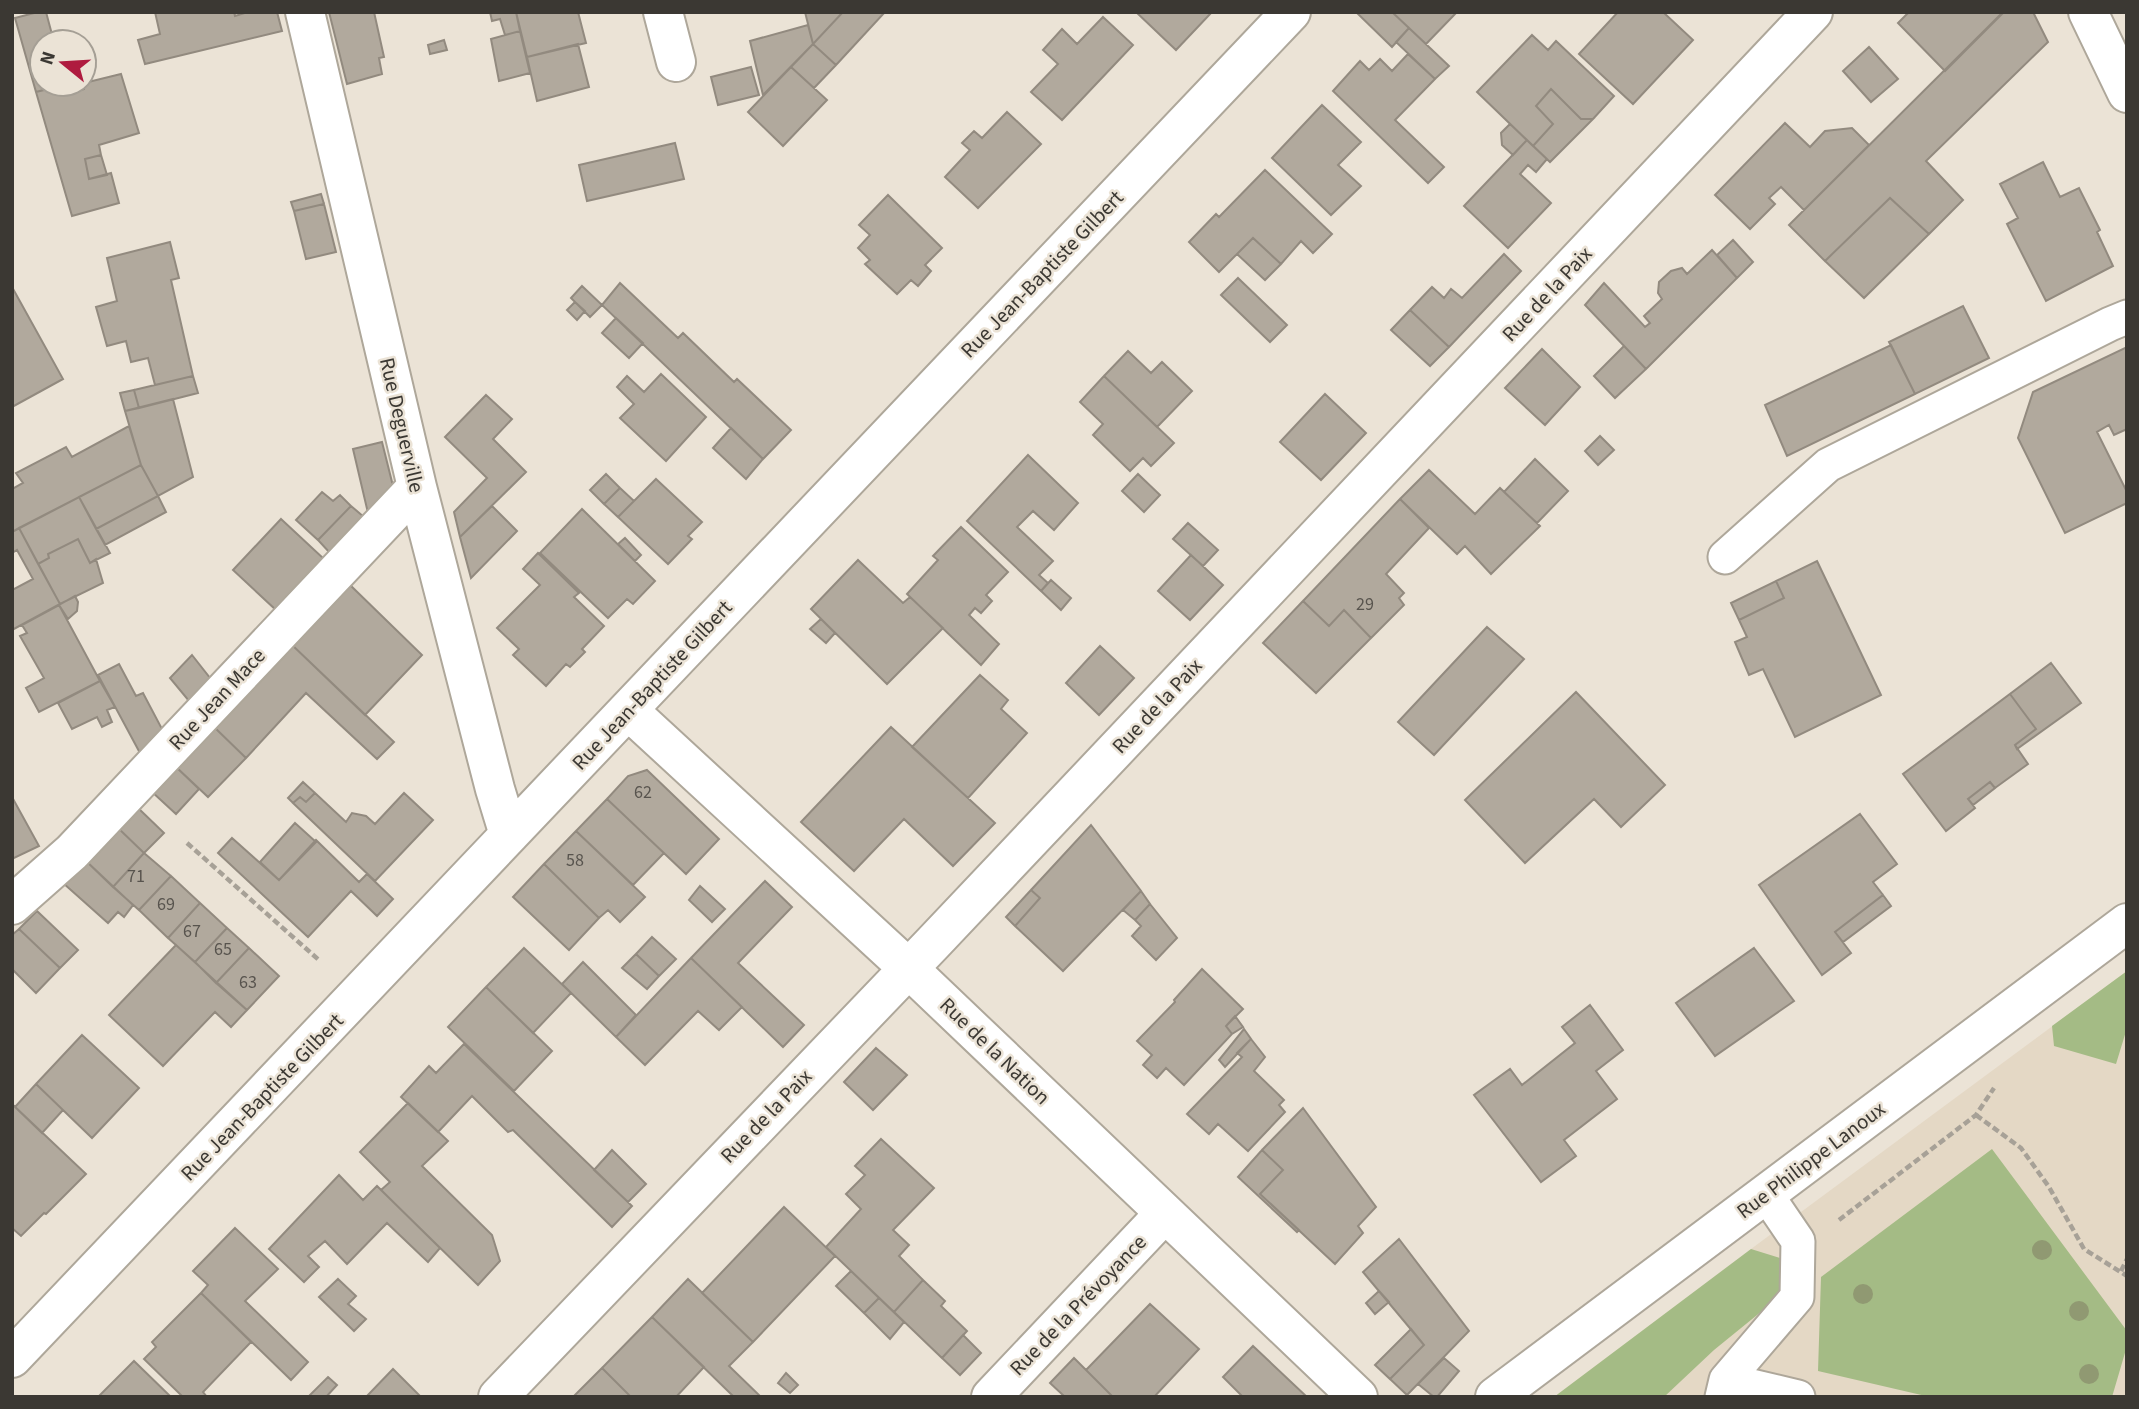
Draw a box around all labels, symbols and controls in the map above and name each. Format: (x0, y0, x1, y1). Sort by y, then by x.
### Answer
north arrow (28, 28, 98, 98)
text: N (33, 48, 63, 68)
street label: Rue Jean-Baptiste Gilbert (954, 183, 1130, 365)
street label: Rue de la Paix (1495, 239, 1599, 348)
street label: Rue Deguerville (372, 355, 432, 495)
house number: 29 (1356, 592, 1374, 617)
street label: Rue Jean-Baptiste Gilbert (565, 593, 739, 777)
street label: Rue Jean Mace (162, 641, 272, 757)
street label: Rue de la Paix (1105, 651, 1209, 760)
house number: 62 (634, 780, 652, 805)
house number: 58 (566, 848, 584, 873)
house number: 71 (127, 864, 145, 889)
house number: 69 (157, 892, 175, 917)
house number: 67 (183, 919, 201, 944)
house number: 65 (214, 937, 232, 962)
house number: 63 (239, 970, 257, 995)
street label: Rue de la Nation (933, 990, 1057, 1112)
street label: Rue Jean-Baptiste Gilbert (174, 1006, 350, 1188)
street label: Rue de la Paix (713, 1062, 819, 1170)
street label: Rue Philippe Lanoux (1730, 1094, 1892, 1226)
street label: Rue de la Prévoyance (1003, 1228, 1153, 1382)

